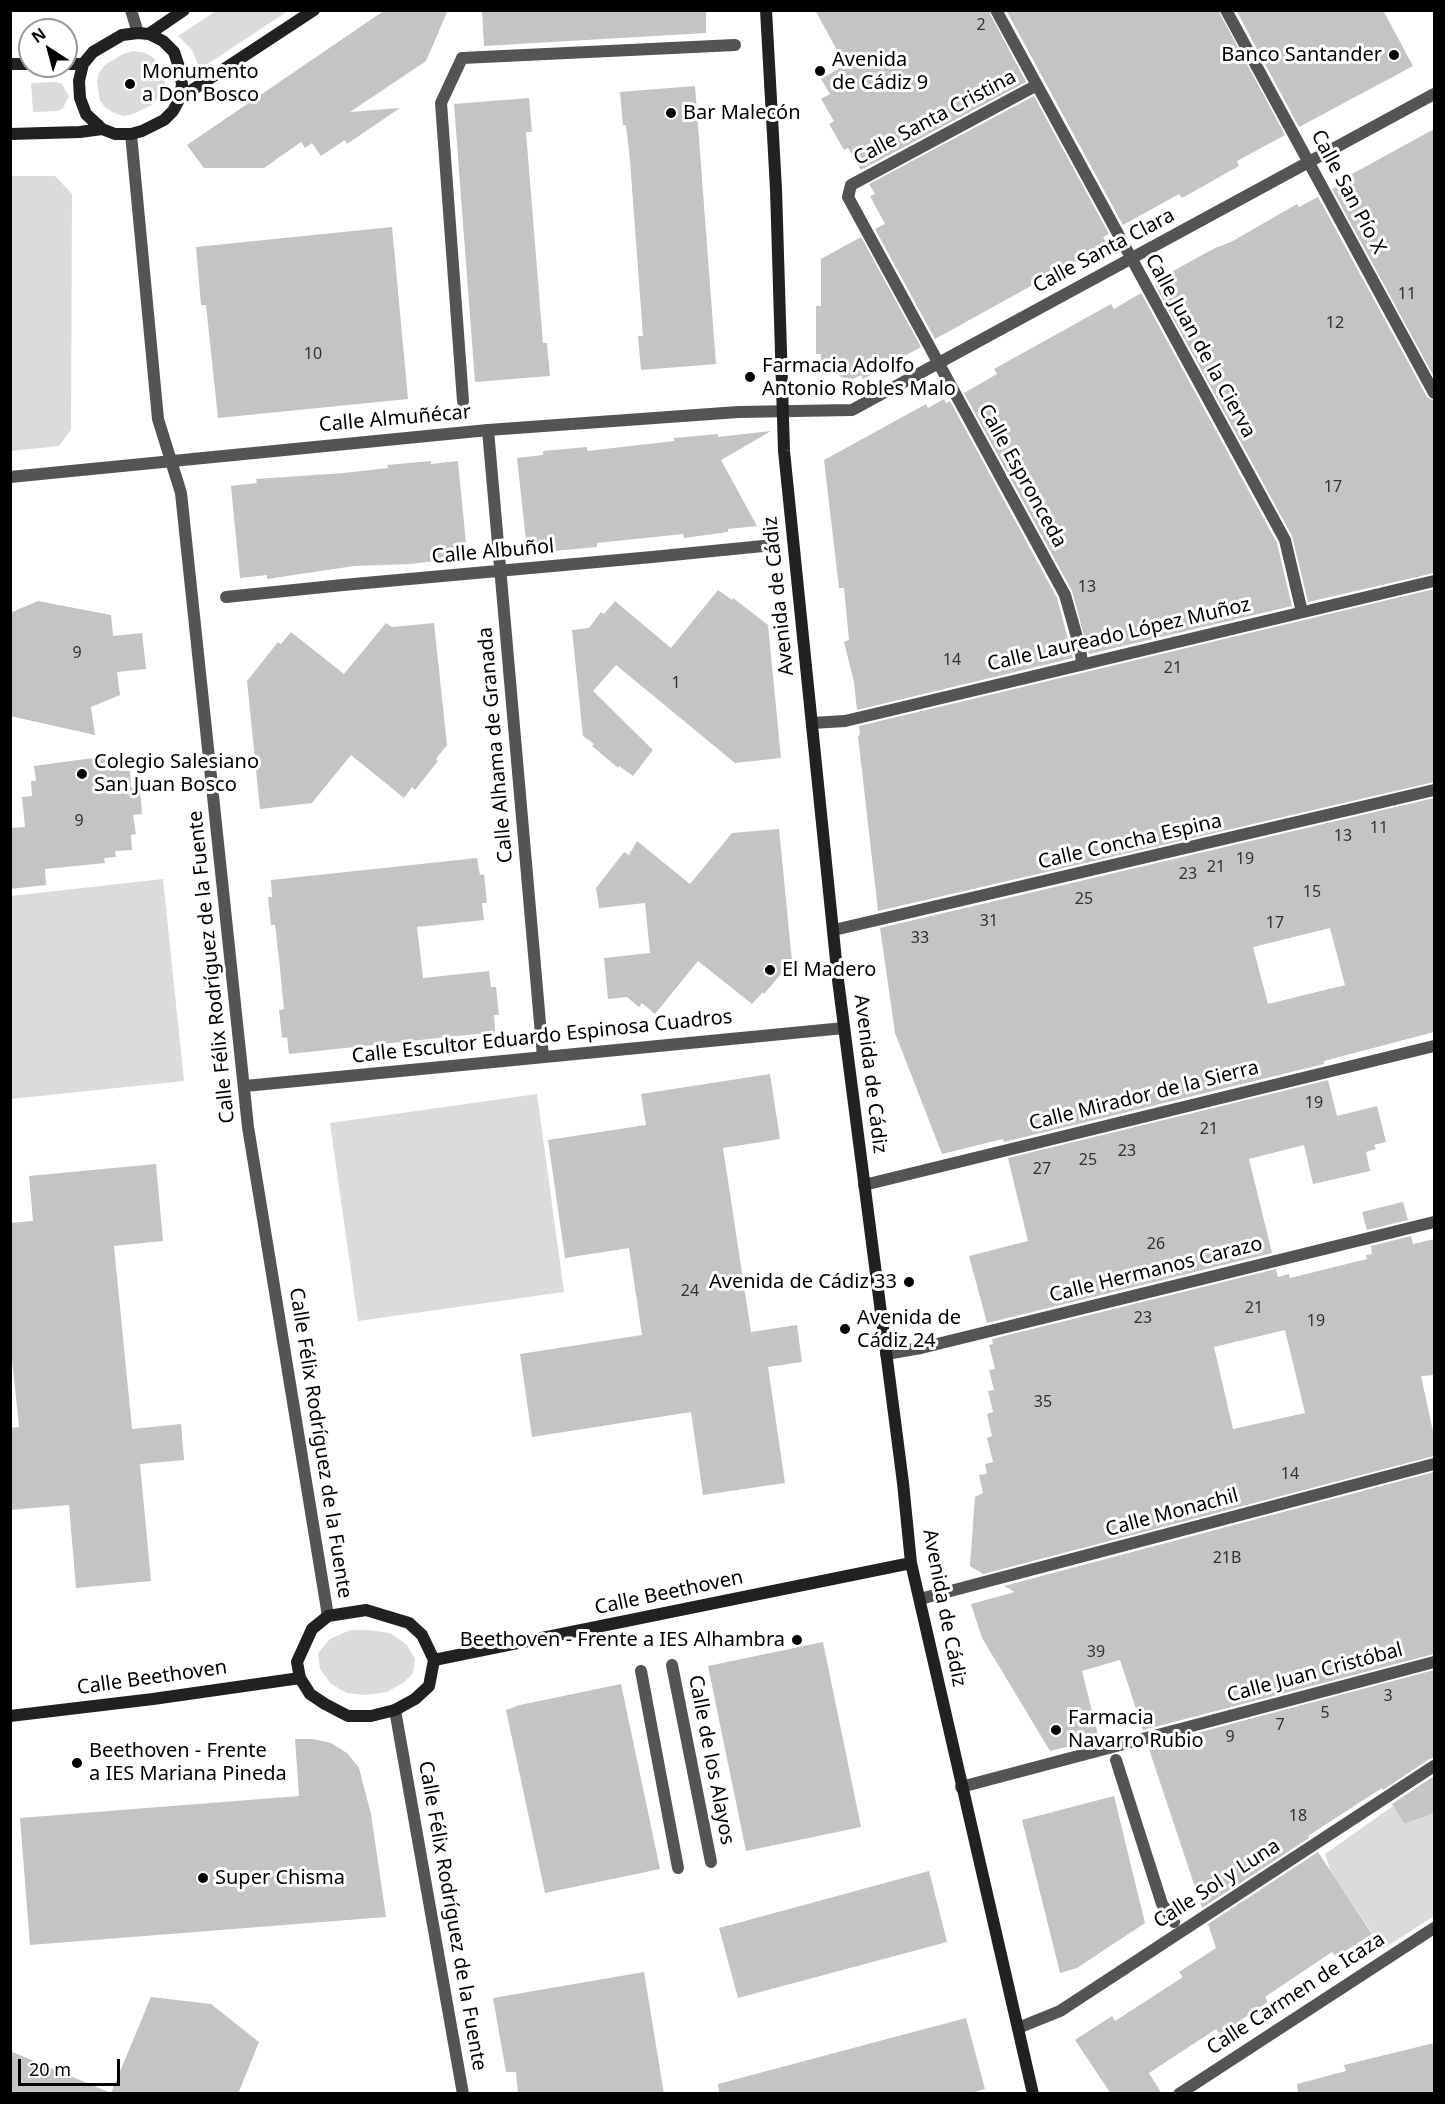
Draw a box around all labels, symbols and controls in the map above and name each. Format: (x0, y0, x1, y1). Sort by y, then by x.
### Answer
house number: 2 (976, 15, 986, 35)
north arrow (18, 18, 78, 78)
text: N (27, 22, 50, 48)
place label: Banco Santander (1221, 43, 1382, 67)
place label: Avenida de Cádiz 9 (832, 48, 928, 95)
marker: Banco Santander (1387, 48, 1401, 62)
place label: Monumento a Don Bosco (142, 60, 259, 107)
marker: Avenida de Cádiz 9 (813, 64, 827, 78)
street label: Calle Santa Cristina (850, 65, 1020, 171)
marker: Monumento a Don Bosco (123, 77, 137, 91)
place label: Bar Malecón (683, 101, 801, 125)
marker: Bar Malecón (664, 106, 678, 120)
street label: Calle San Pío X (1305, 126, 1391, 258)
street label: Calle Santa Clara (1029, 204, 1179, 298)
street label: Calle Juan de la Cierva (1139, 250, 1261, 442)
house number: 11 (1398, 284, 1416, 304)
house number: 12 (1326, 313, 1344, 333)
house number: 10 (304, 344, 322, 364)
place label: Farmacia Adolfo Antonio Robles Malo (762, 354, 956, 401)
marker: Farmacia Adolfo Antonio Robles Malo (743, 370, 757, 384)
street label: Calle Almuñécar (318, 400, 472, 438)
street label: Calle Espronceda (973, 400, 1071, 552)
house number: 17 (1324, 477, 1342, 497)
street label: Avenida de Cádiz (759, 515, 799, 677)
street label: Calle Albuñol (431, 535, 555, 569)
house number: 13 (1078, 577, 1096, 597)
street label: Calle Laureado López Muñoz (985, 593, 1253, 677)
street label: Calle Alhama de Granada (474, 626, 518, 864)
house number: 9 (72, 643, 82, 663)
house number: 14 (943, 650, 961, 670)
house number: 21 (1164, 658, 1182, 678)
house number: 1 (671, 673, 681, 693)
place label: Colegio Salesiano San Juan Bosco (94, 750, 259, 797)
marker: Colegio Salesiano San Juan Bosco (75, 767, 89, 781)
street label: Calle Félix Rodríguez de la Fuente (184, 809, 240, 1125)
street label: Calle Concha Espina (1036, 809, 1224, 875)
house number: 9 (74, 811, 84, 831)
house number: 11 (1370, 818, 1388, 838)
house number: 13 (1334, 826, 1352, 846)
house number: 19 (1236, 849, 1254, 869)
house number: 21 (1207, 857, 1225, 877)
house number: 23 (1179, 864, 1197, 884)
house number: 15 (1303, 882, 1321, 902)
house number: 25 (1075, 889, 1093, 909)
house number: 31 (980, 911, 998, 931)
house number: 17 (1266, 913, 1284, 933)
house number: 33 (911, 928, 929, 948)
place label: El Madero (782, 958, 876, 982)
marker: El Madero (763, 963, 777, 977)
street label: Avenida de Cádiz (848, 993, 892, 1155)
street label: Calle Escultor Eduardo Espinosa Cuadros (351, 1005, 733, 1069)
street label: Calle Mirador de la Sierra (1027, 1056, 1261, 1136)
house number: 19 (1305, 1093, 1323, 1113)
house number: 21 (1200, 1119, 1218, 1139)
house number: 23 (1118, 1141, 1136, 1161)
house number: 25 (1079, 1150, 1097, 1170)
house number: 27 (1033, 1159, 1051, 1179)
street label: Calle Hermanos Carazo (1047, 1232, 1265, 1308)
house number: 26 (1147, 1234, 1165, 1254)
place label: Avenida de Cádiz 33 (709, 1270, 897, 1294)
marker: Avenida de Cádiz 33 (902, 1275, 916, 1289)
house number: 24 (681, 1281, 699, 1301)
street label: Calle Félix Rodríguez de la Fuente (284, 1286, 356, 1600)
house number: 21 (1245, 1298, 1263, 1318)
place label: Avenida de Cádiz 24 (857, 1306, 961, 1353)
house number: 23 (1134, 1308, 1152, 1328)
house number: 19 (1307, 1311, 1325, 1331)
marker: Avenida de Cádiz 24 (838, 1322, 852, 1336)
house number: 35 (1034, 1392, 1052, 1412)
house number: 14 (1281, 1464, 1299, 1484)
street label: Calle Monachil (1103, 1484, 1241, 1542)
street label: Avenida de Cádiz (917, 1527, 971, 1689)
house number: 21B (1213, 1548, 1241, 1568)
street label: Calle Beethoven (593, 1566, 745, 1620)
place label: Beethoven - Frente a IES Alhambra (460, 1628, 785, 1652)
marker: Beethoven - Frente a IES Alhambra (790, 1633, 804, 1647)
street label: Calle Juan Cristóbal (1225, 1638, 1405, 1708)
house number: 39 (1087, 1642, 1105, 1662)
street label: Calle Beethoven (75, 1656, 229, 1700)
street label: Calle de los Alayos (683, 1673, 739, 1847)
house number: 3 (1383, 1686, 1393, 1706)
house number: 5 (1320, 1703, 1330, 1723)
place label: Farmacia Navarro Rubio (1068, 1706, 1204, 1753)
house number: 7 (1275, 1715, 1285, 1735)
marker: Farmacia Navarro Rubio (1049, 1723, 1063, 1737)
house number: 9 (1225, 1727, 1235, 1747)
place label: Beethoven - Frente a IES Mariana Pineda (89, 1739, 287, 1786)
marker: Beethoven - Frente a IES Mariana Pineda (70, 1756, 84, 1770)
street label: Calle Félix Rodríguez de la Fuente (413, 1759, 491, 2073)
house number: 18 (1289, 1806, 1307, 1826)
street label: Calle Sol y Luna (1149, 1834, 1285, 1934)
place label: Super Chisma (215, 1866, 345, 1890)
marker: Super Chisma (196, 1871, 210, 1885)
street label: Calle Carmen de Icaza (1203, 1927, 1389, 2061)
scale bar (21, 2047, 123, 2085)
text: 20 m (29, 2057, 71, 2081)

